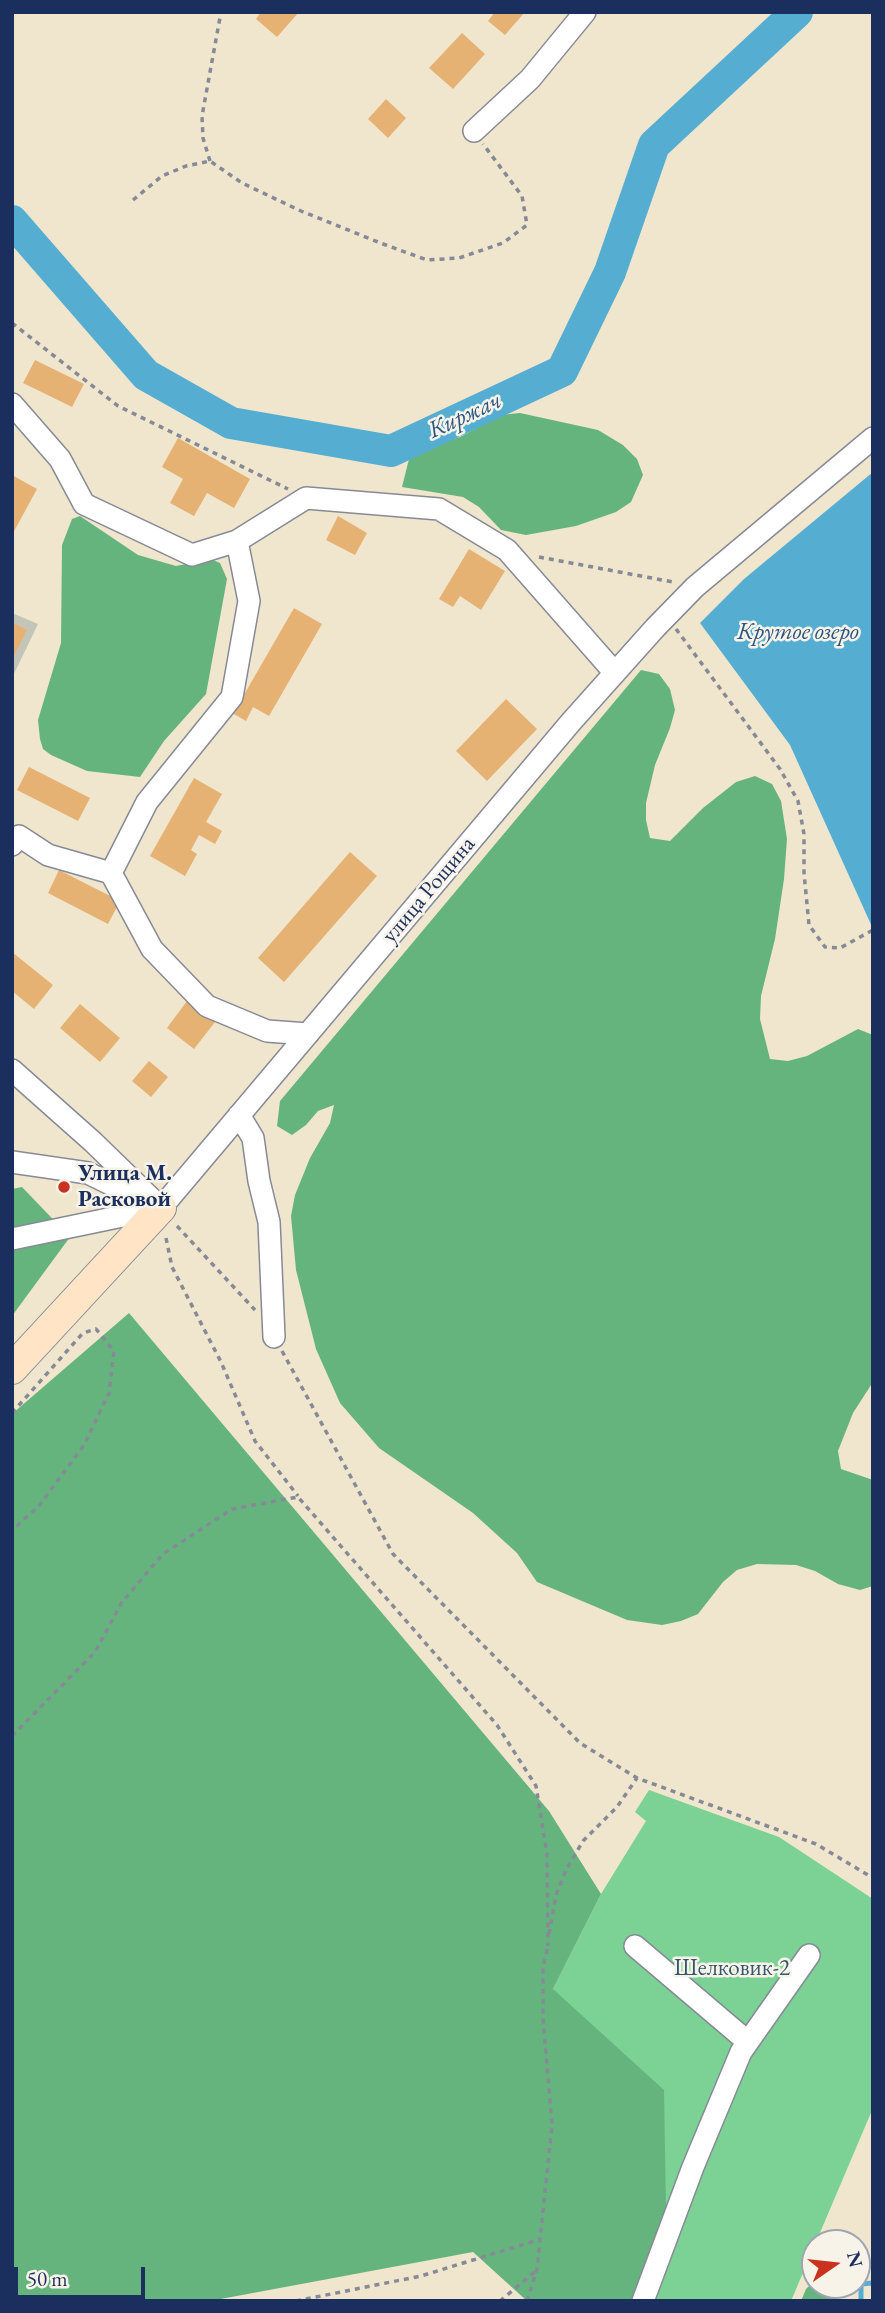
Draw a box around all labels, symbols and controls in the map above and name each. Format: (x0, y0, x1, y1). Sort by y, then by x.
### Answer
water label: Киржач (424, 386, 506, 446)
water label: Крутое озеро (737, 618, 859, 646)
street label: улица Рощина (377, 831, 481, 949)
place label: Улица М. Расковой (78, 1160, 172, 1214)
marker: Улица М. Расковой (56, 1179, 72, 1195)
park label: Шелковик-2 (674, 1955, 790, 1983)
north arrow (801, 2229, 871, 2299)
text: N (841, 2249, 869, 2270)
scale bar (18, 2254, 149, 2298)
text: 50 m (27, 2265, 68, 2292)

